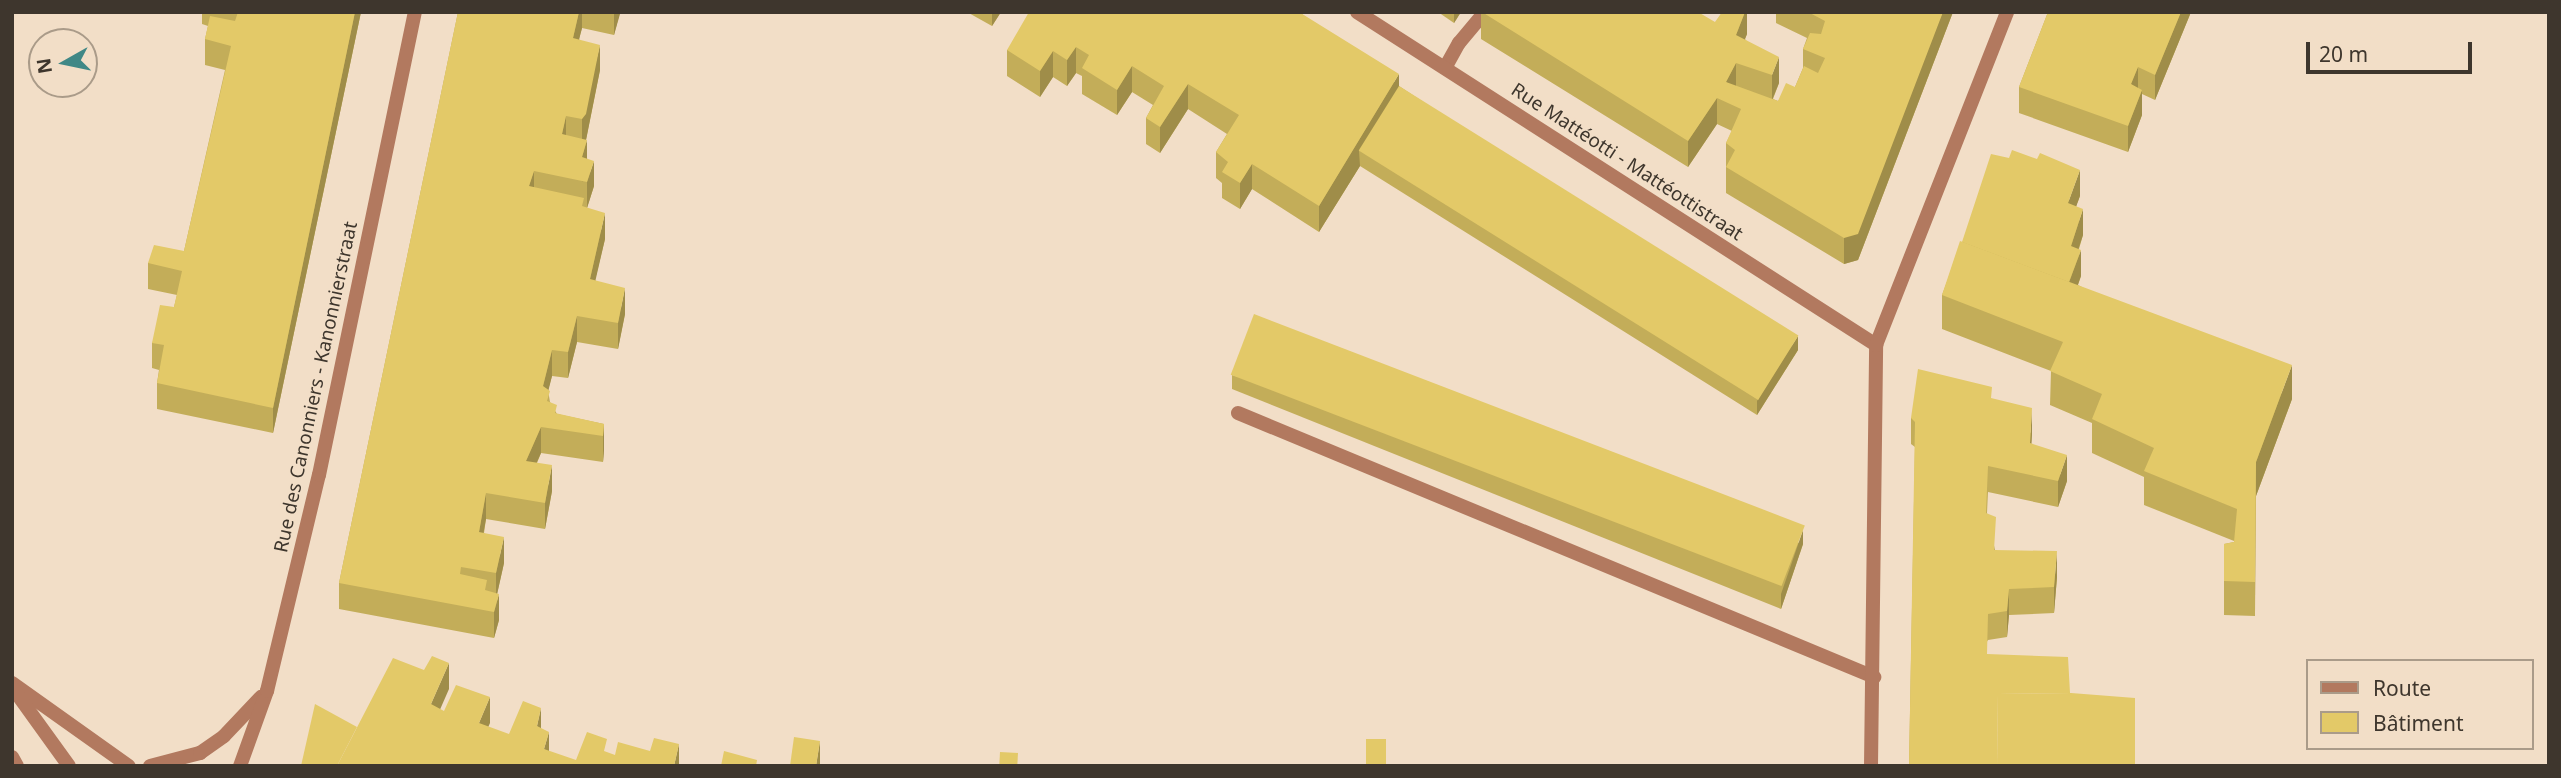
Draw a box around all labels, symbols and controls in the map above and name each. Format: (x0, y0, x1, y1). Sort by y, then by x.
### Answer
north arrow (28, 28, 98, 98)
scale bar (2309, 28, 2475, 72)
text: 20 m (2319, 40, 2368, 68)
text: N (30, 56, 58, 76)
street label: Rue Mattéotti - Mattéottistraat (1507, 78, 1747, 246)
street label: Rue des Canonniers - Kanonnierstraat (270, 219, 362, 555)
legend (2306, 659, 2533, 750)
text: Route (2373, 674, 2431, 702)
text: Bâtiment (2373, 709, 2463, 737)

